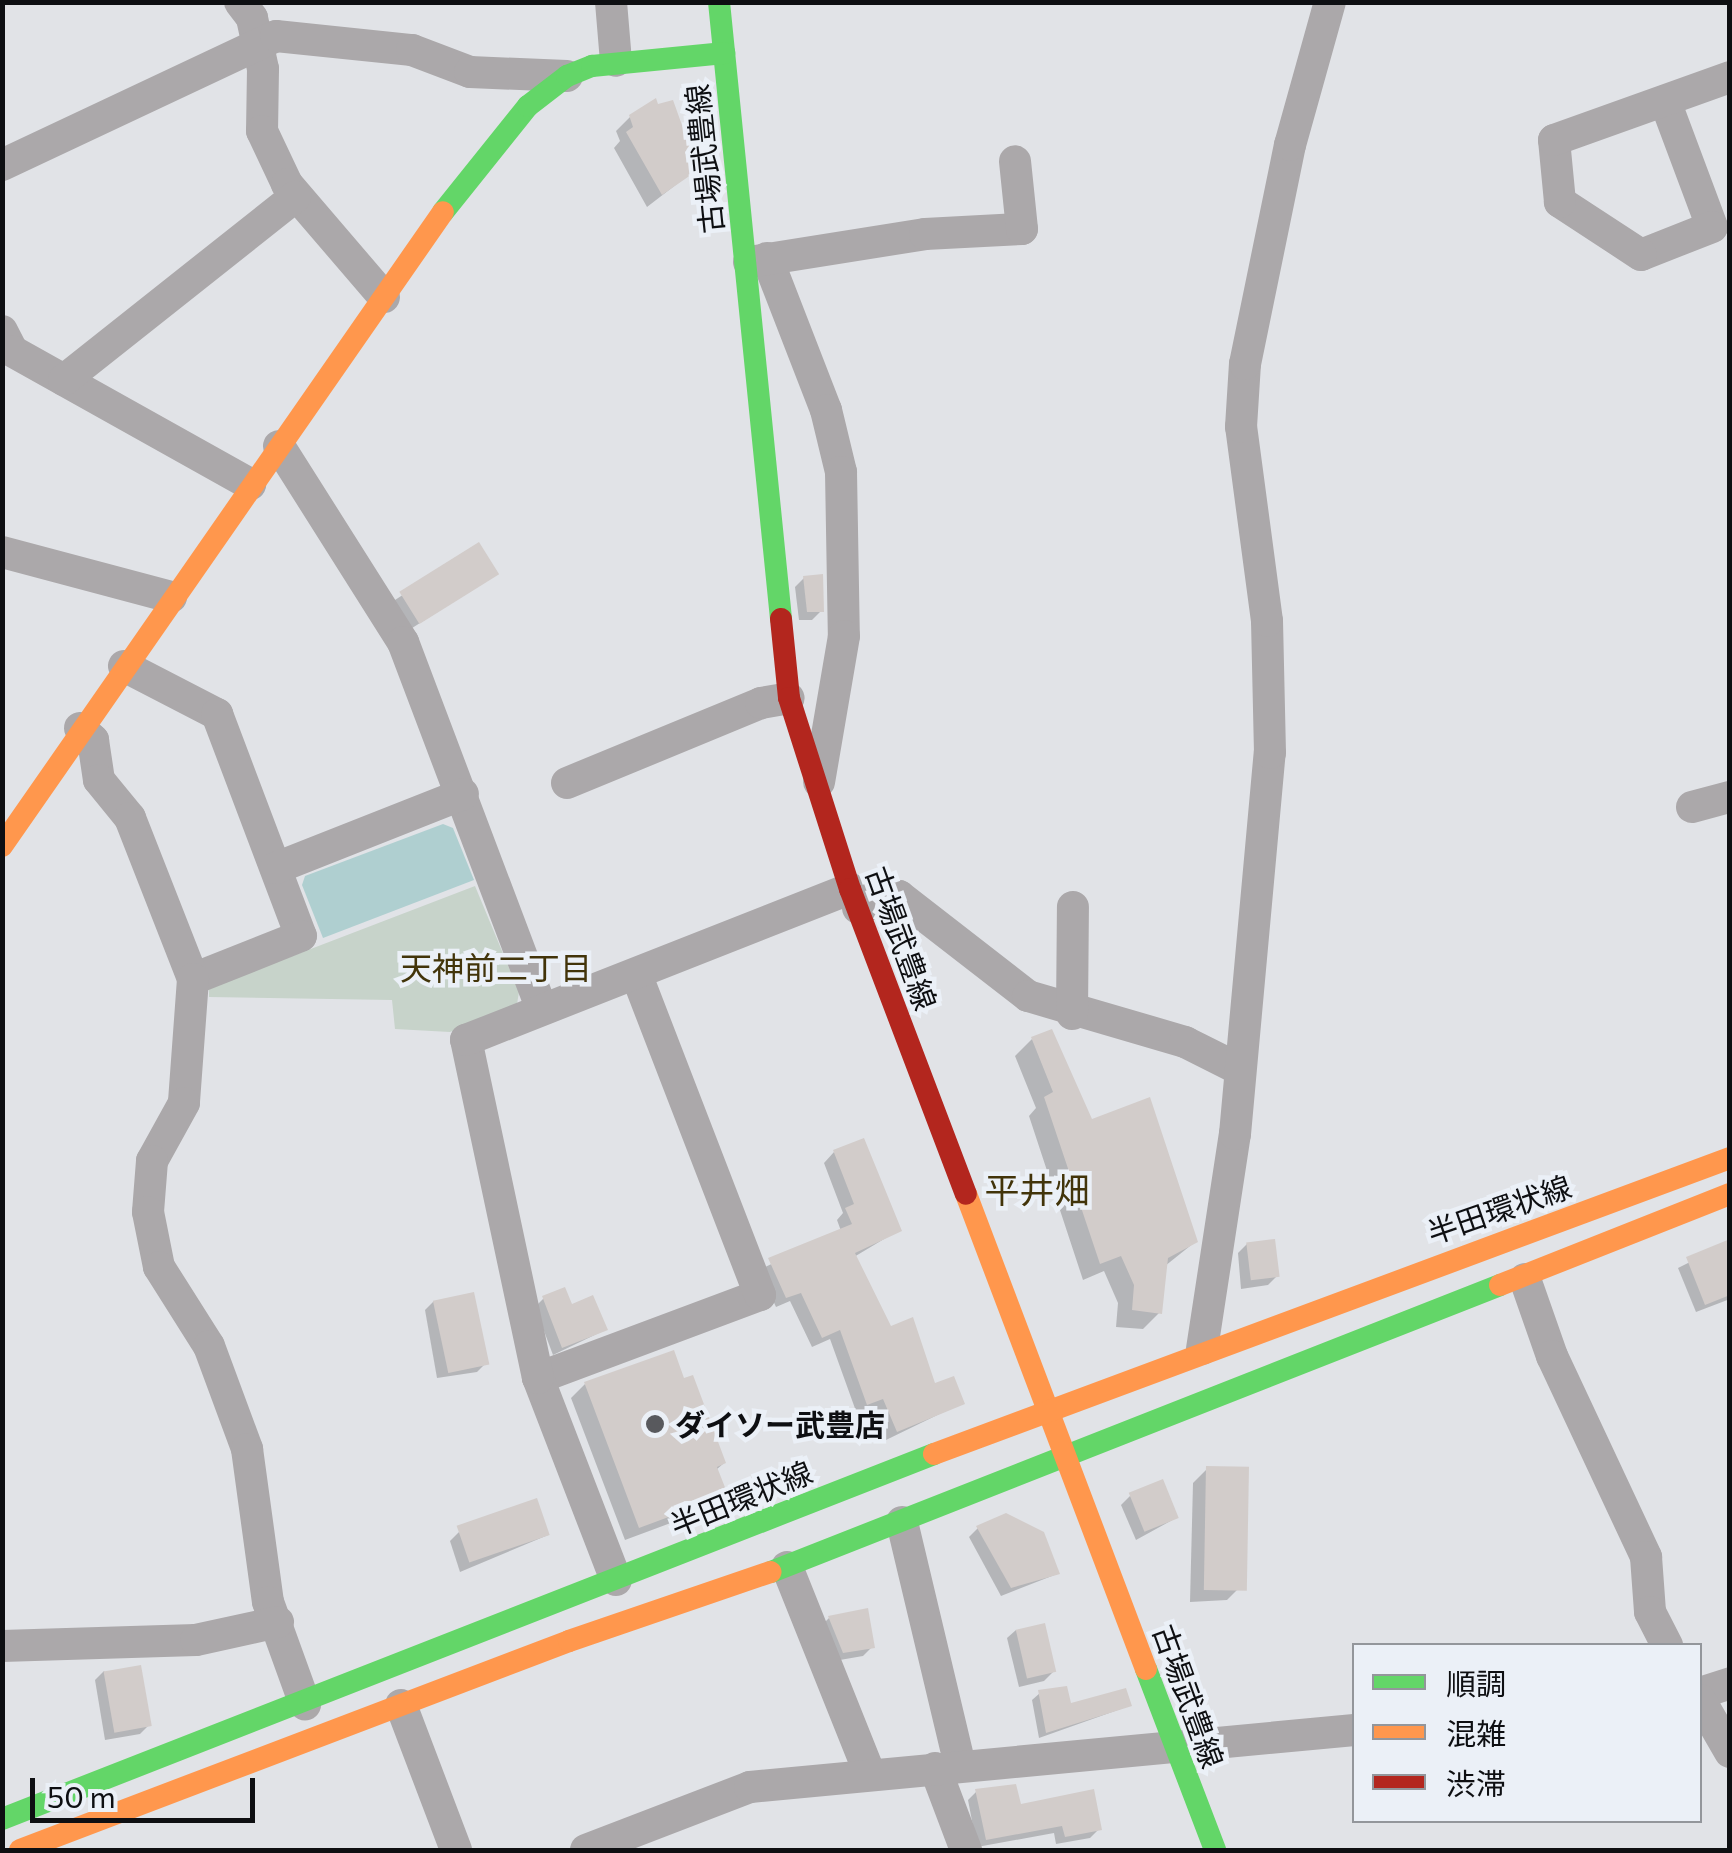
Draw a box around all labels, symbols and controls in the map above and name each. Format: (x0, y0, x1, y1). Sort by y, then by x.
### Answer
street label: 古場武豊線 (678, 83, 730, 235)
street label: 古場武豊線 (859, 861, 945, 1015)
district label: 天神前二丁目 (400, 948, 592, 986)
district label: 平井畑 (985, 1168, 1089, 1210)
street label: 半田環状線 (1422, 1168, 1576, 1250)
place label: ダイソー武豊店 (675, 1406, 885, 1442)
marker: ダイソー武豊店 (644, 1413, 666, 1435)
street label: 半田環状線 (665, 1453, 817, 1543)
street label: 古場武豊線 (1146, 1619, 1232, 1773)
legend (1352, 1643, 1702, 1823)
text: 順調 (1446, 1664, 1506, 1701)
text: 混雑 (1446, 1714, 1506, 1751)
scale bar (35, 1758, 260, 1820)
text: 渋滞 (1446, 1764, 1506, 1801)
text: 50 m (47, 1777, 116, 1814)

